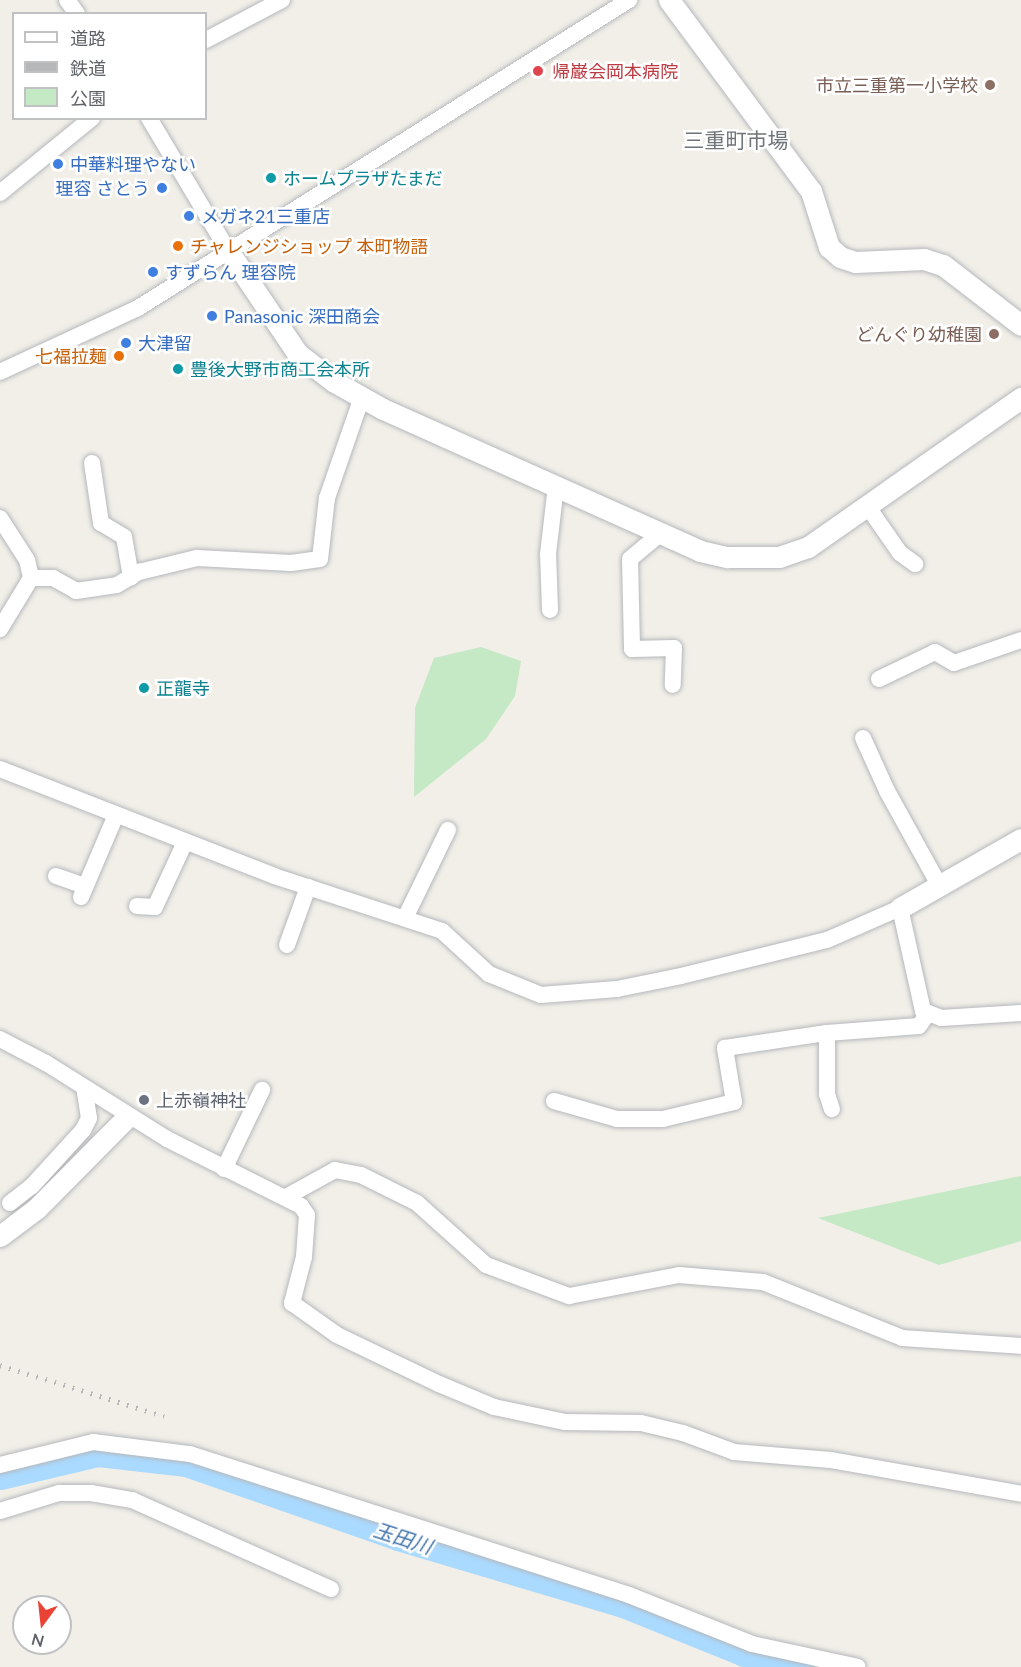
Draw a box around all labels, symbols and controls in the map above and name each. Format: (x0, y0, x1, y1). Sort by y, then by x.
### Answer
legend (12, 12, 207, 120)
text: 道路 (70, 27, 106, 49)
text: 鉄道 (70, 57, 106, 79)
place label: 帰巌会岡本病院 (552, 60, 678, 82)
marker: 帰巌会岡本病院 (529, 62, 547, 80)
place label: 市立三重第一小学校 (816, 74, 978, 96)
marker: 市立三重第一小学校 (983, 78, 997, 92)
text: 公園 (70, 87, 106, 109)
district label: 三重町市場 (684, 127, 788, 153)
place label: 中華料理やない (70, 153, 196, 175)
marker: 中華料理やない (51, 157, 65, 171)
place label: ホームプラザたまだ (283, 167, 445, 189)
marker: ホームプラザたまだ (264, 171, 278, 185)
place label: 理容 さとう (55, 177, 150, 199)
marker: 理容 さとう (155, 181, 169, 195)
place label: メガネ21三重店 (201, 205, 330, 227)
marker: メガネ21三重店 (182, 209, 196, 223)
place label: チャレンジショップ 本町物語 (190, 235, 429, 257)
marker: チャレンジショップ 本町物語 (171, 239, 185, 253)
place label: すずらん 理容院 (165, 261, 296, 283)
marker: すずらん 理容院 (146, 265, 160, 279)
place label: Panasonic 深田商会 (224, 305, 380, 327)
marker: Panasonic 深田商会 (205, 309, 219, 323)
place label: どんぐり幼稚園 (856, 323, 982, 345)
marker: どんぐり幼稚園 (987, 327, 1001, 341)
place label: 大津留 (138, 332, 192, 354)
marker: 大津留 (119, 336, 133, 350)
place label: 七福拉麺 (35, 345, 107, 367)
marker: 七福拉麺 (112, 349, 126, 363)
place label: 豊後大野市商工会本所 (190, 358, 370, 380)
marker: 豊後大野市商工会本所 (171, 362, 185, 376)
place label: 正龍寺 (156, 677, 210, 699)
marker: 正龍寺 (137, 681, 151, 695)
place label: 上赤嶺神社 (156, 1089, 246, 1111)
marker: 上赤嶺神社 (137, 1093, 151, 1107)
water label: 玉田川 (371, 1517, 435, 1559)
north arrow (12, 1595, 72, 1655)
text: N (29, 1630, 46, 1652)

